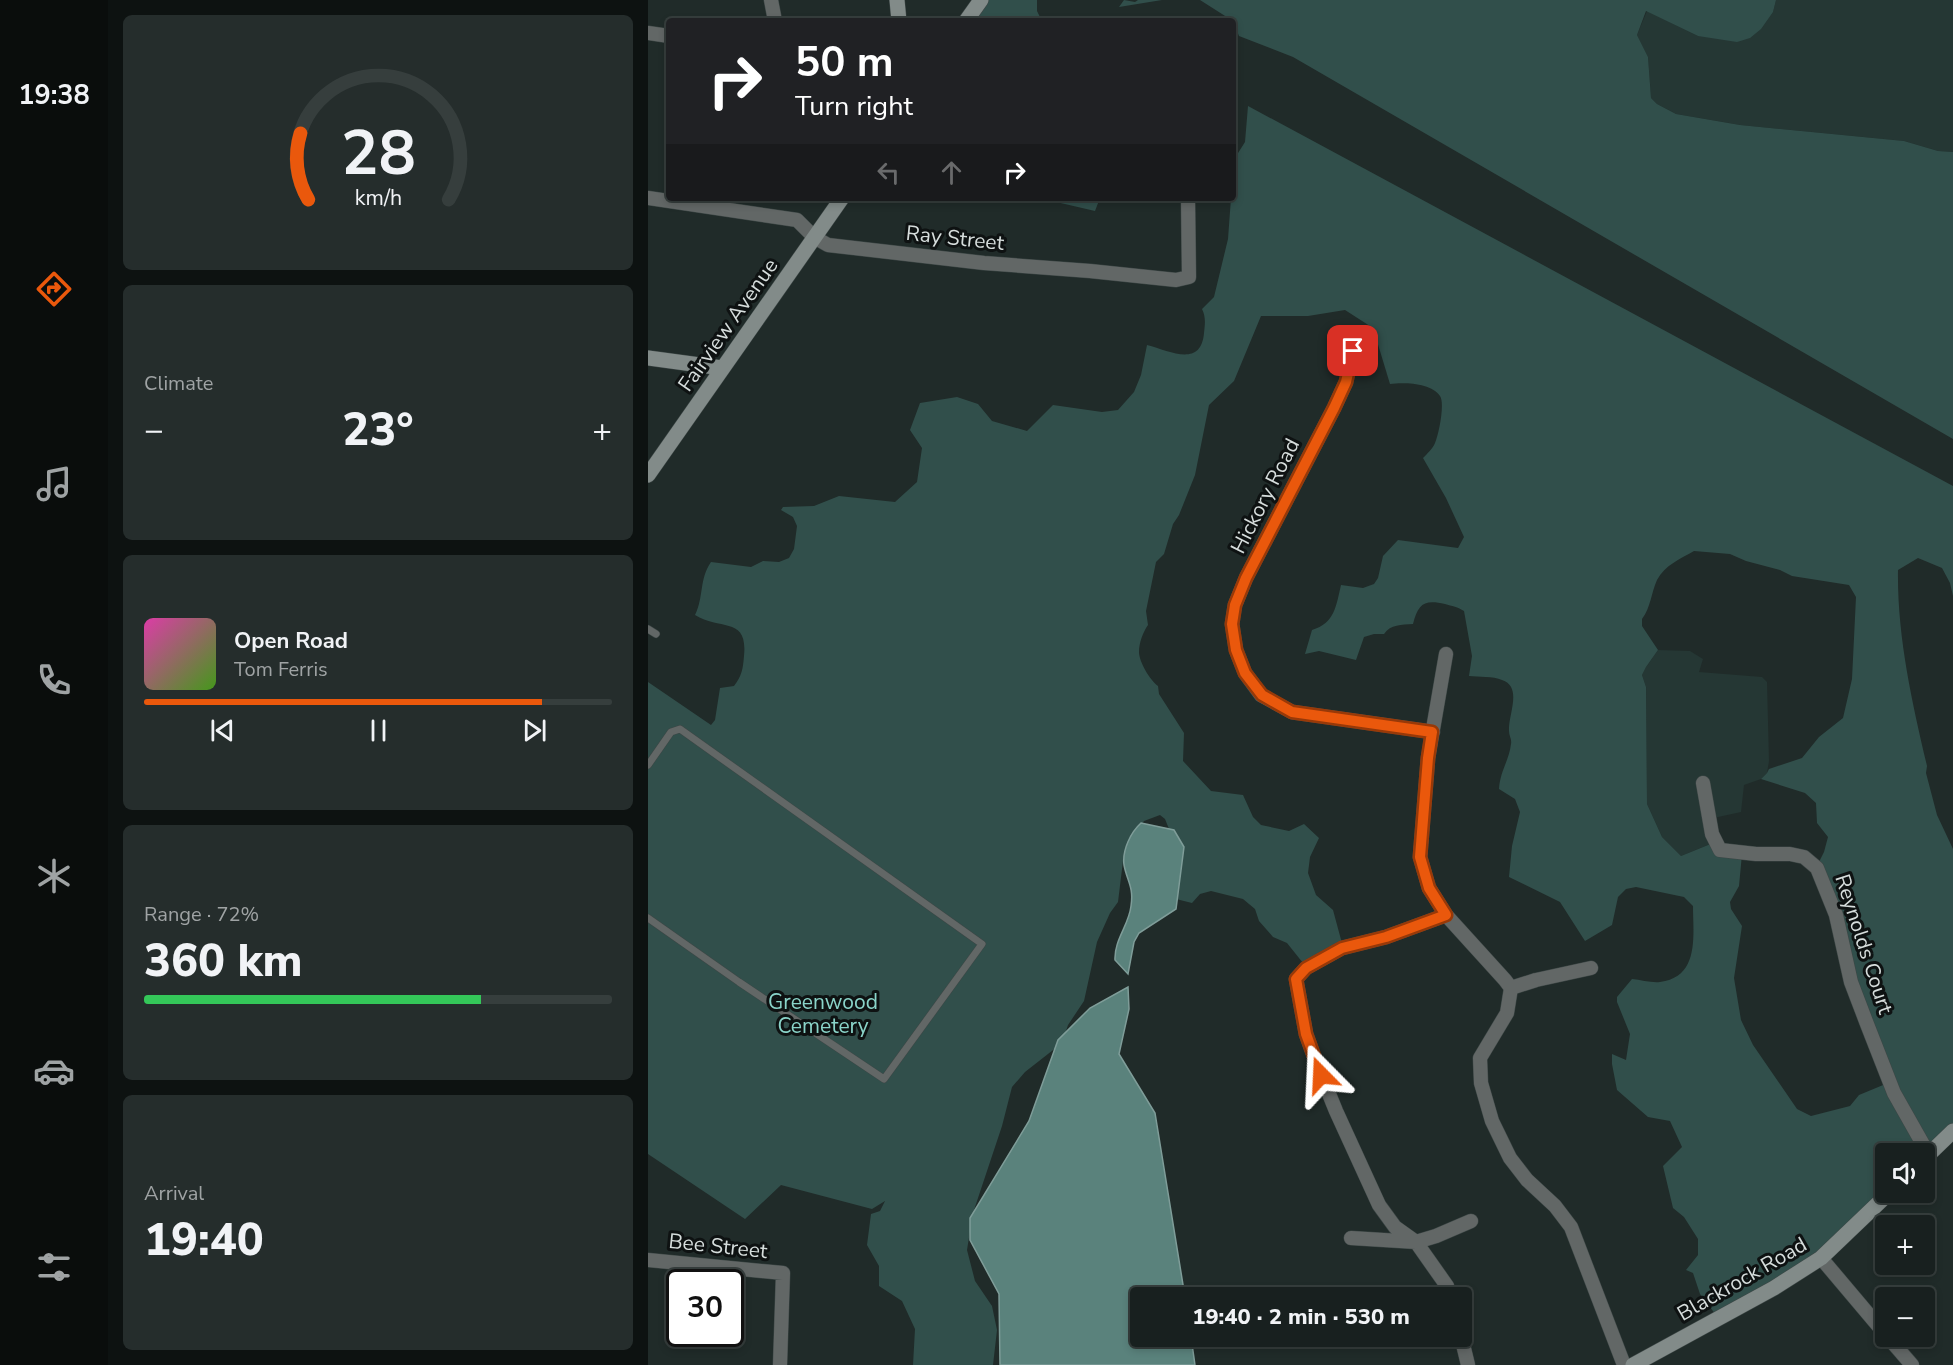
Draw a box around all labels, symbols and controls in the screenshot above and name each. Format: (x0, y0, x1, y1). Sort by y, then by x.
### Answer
text: 50 m (795, 34, 894, 91)
icon: right (696, 42, 774, 120)
text: 19:38 (18, 77, 90, 114)
text: Turn right (795, 88, 913, 125)
text: 28 (341, 111, 415, 196)
icon: left (872, 156, 905, 189)
icon: ahead (935, 156, 968, 189)
icon: right (998, 156, 1031, 189)
text: km/h (354, 183, 402, 213)
street label: Ray Street (905, 219, 1006, 257)
street label: Fairview Avenue (672, 253, 784, 397)
icon: directions (33, 268, 75, 310)
pin (1327, 325, 1378, 376)
icon: arrive (1336, 334, 1369, 367)
text: Climate (144, 370, 213, 397)
text: 23° (342, 400, 414, 461)
text: − (144, 408, 164, 453)
text: + (592, 408, 612, 453)
street label: Hickory Road (1224, 434, 1306, 558)
icon: music (33, 463, 75, 505)
text: Open Road (234, 626, 348, 656)
text: Tom Ferris (234, 656, 328, 683)
icon: phone (33, 659, 75, 701)
icon: previous (206, 714, 239, 747)
icon: pause (362, 714, 395, 747)
icon: next (518, 714, 551, 747)
icon: climate (33, 855, 75, 897)
street label: Reynolds Court (1828, 871, 1900, 1018)
text: Range · 72% (144, 901, 259, 928)
text: 360 km (144, 931, 303, 992)
park label: Greenwood Cemetery (768, 988, 878, 1040)
position arrow (1289, 1043, 1353, 1107)
icon: car (33, 1050, 75, 1092)
map controls (1875, 1143, 1935, 1347)
button: sound (1875, 1143, 1935, 1203)
text: Arrival (144, 1180, 204, 1207)
text: 19:40 (144, 1210, 264, 1271)
button: + (1875, 1215, 1935, 1275)
street label: Bee Street (667, 1227, 769, 1265)
street label: Blackrock Road (1672, 1231, 1812, 1327)
icon: filters (33, 1246, 75, 1288)
speed limit sign: 30 (666, 1269, 744, 1347)
button: − (1875, 1287, 1935, 1347)
text: 19:40 · 2 min · 530 m (1192, 1302, 1410, 1332)

